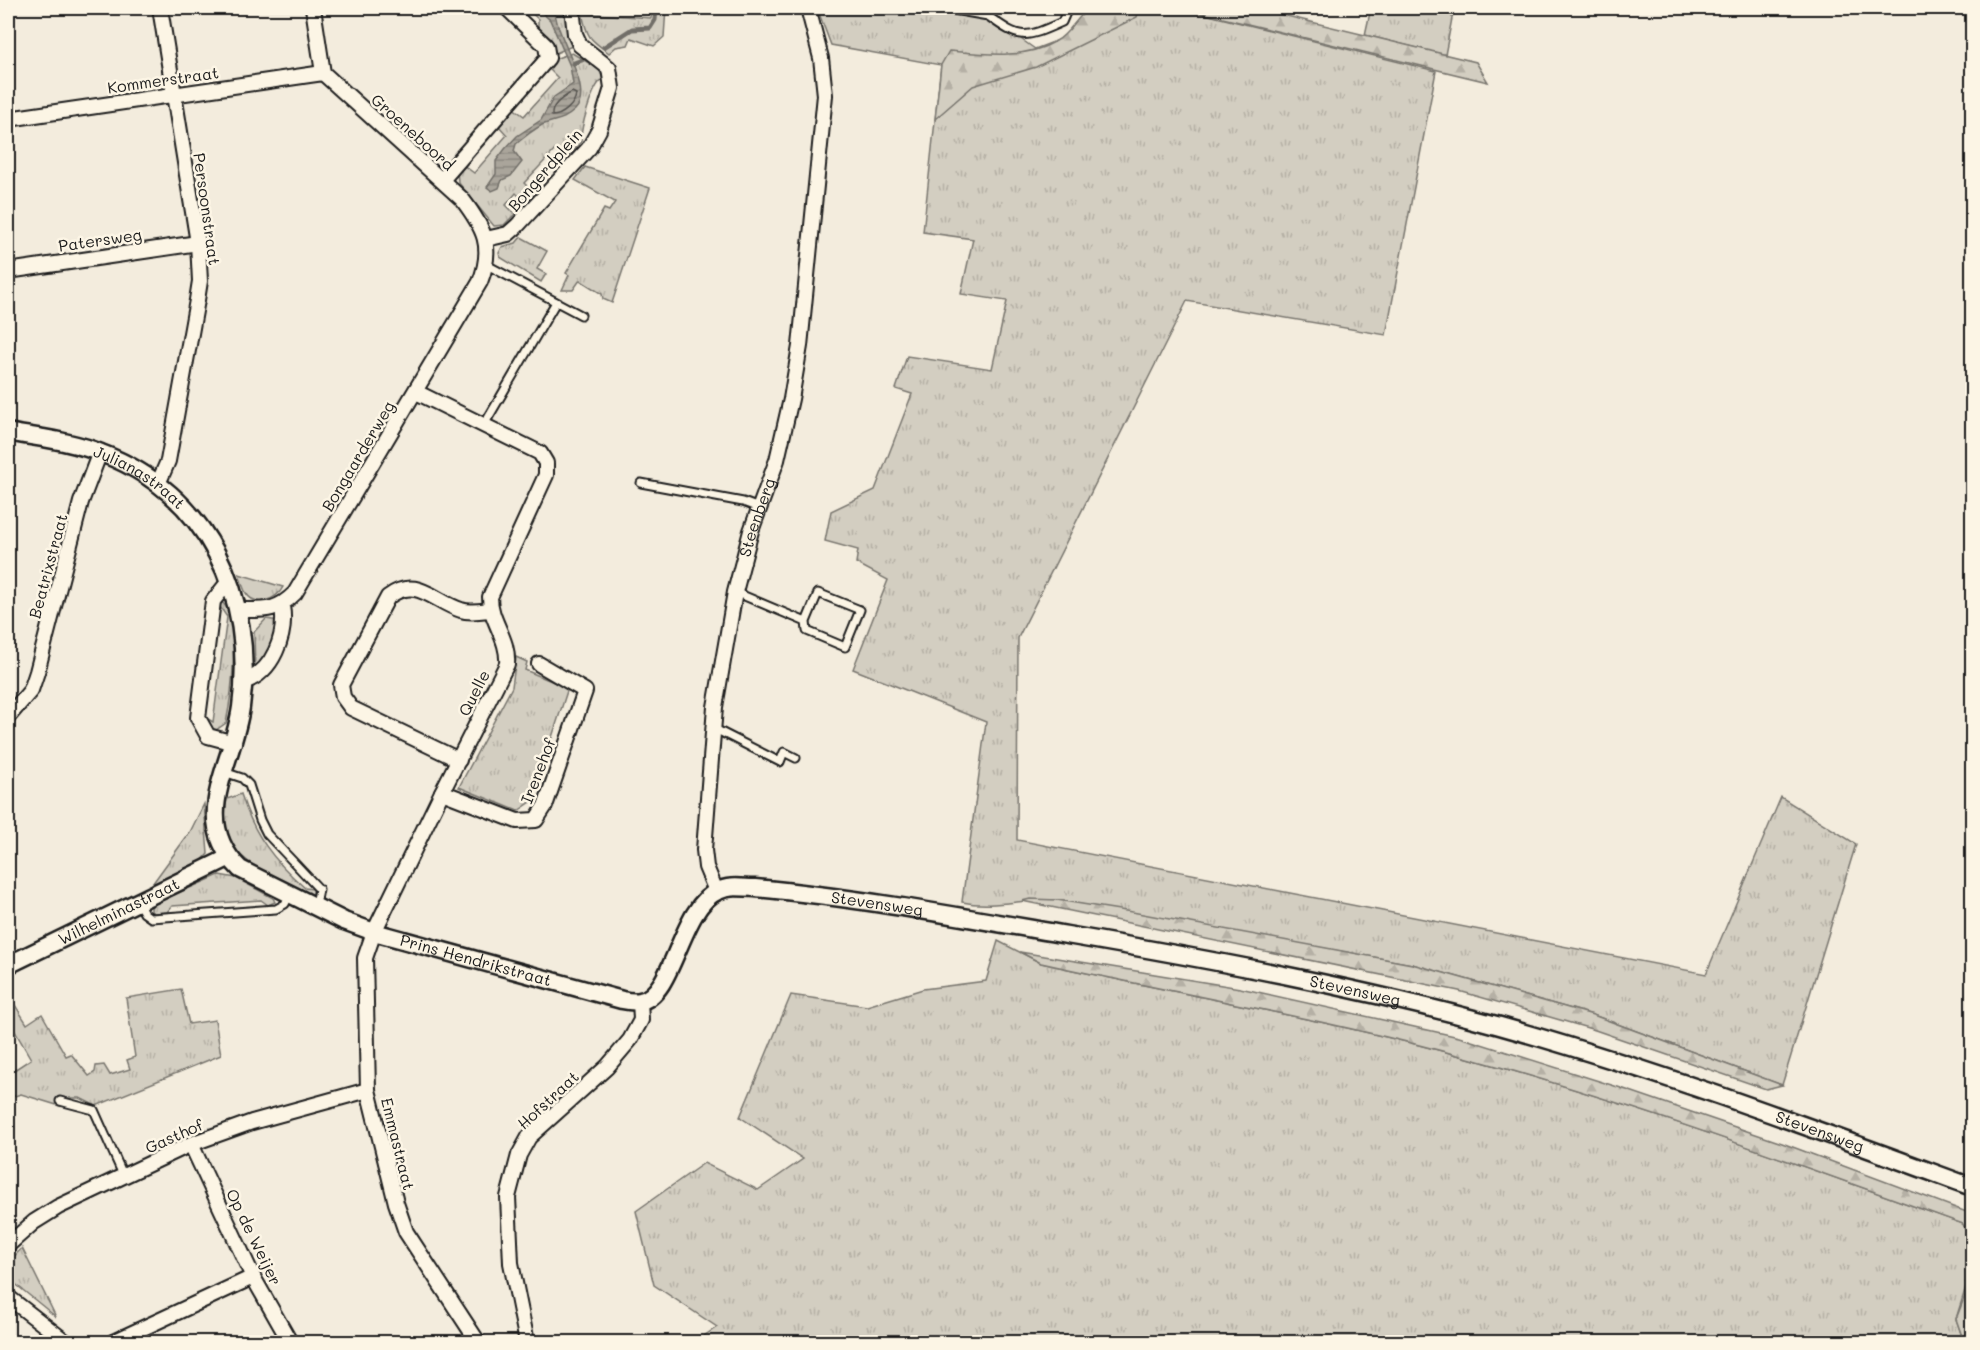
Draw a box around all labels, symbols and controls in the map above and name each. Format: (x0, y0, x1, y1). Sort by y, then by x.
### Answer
street label: Kommerstraat (106, 61, 220, 98)
street label: Groeneboord (367, 89, 460, 175)
street label: Bongerdplein (503, 124, 586, 216)
street label: Persoonstraat (189, 151, 226, 266)
street label: Patersweg (57, 223, 143, 256)
street label: Bongaarderweg (316, 397, 399, 515)
street label: Julianastraat (91, 440, 190, 513)
street label: Steenberg (734, 475, 780, 559)
street label: Beatrixstraat (23, 511, 72, 621)
street label: Quelle (453, 666, 494, 719)
street label: Irenehof (515, 734, 560, 807)
street label: Wilhelminastraat (54, 872, 182, 949)
street label: Stevensweg (830, 886, 925, 920)
street label: Prins Hendrikstraat (398, 929, 554, 990)
street label: Stevensweg (1308, 970, 1403, 1010)
street label: Hofstraat (512, 1066, 583, 1134)
street label: Emmastraat (377, 1096, 420, 1192)
street label: Stevensweg (1773, 1105, 1867, 1156)
street label: Gasthof (141, 1113, 207, 1158)
street label: Op de Weijer (222, 1185, 287, 1289)

